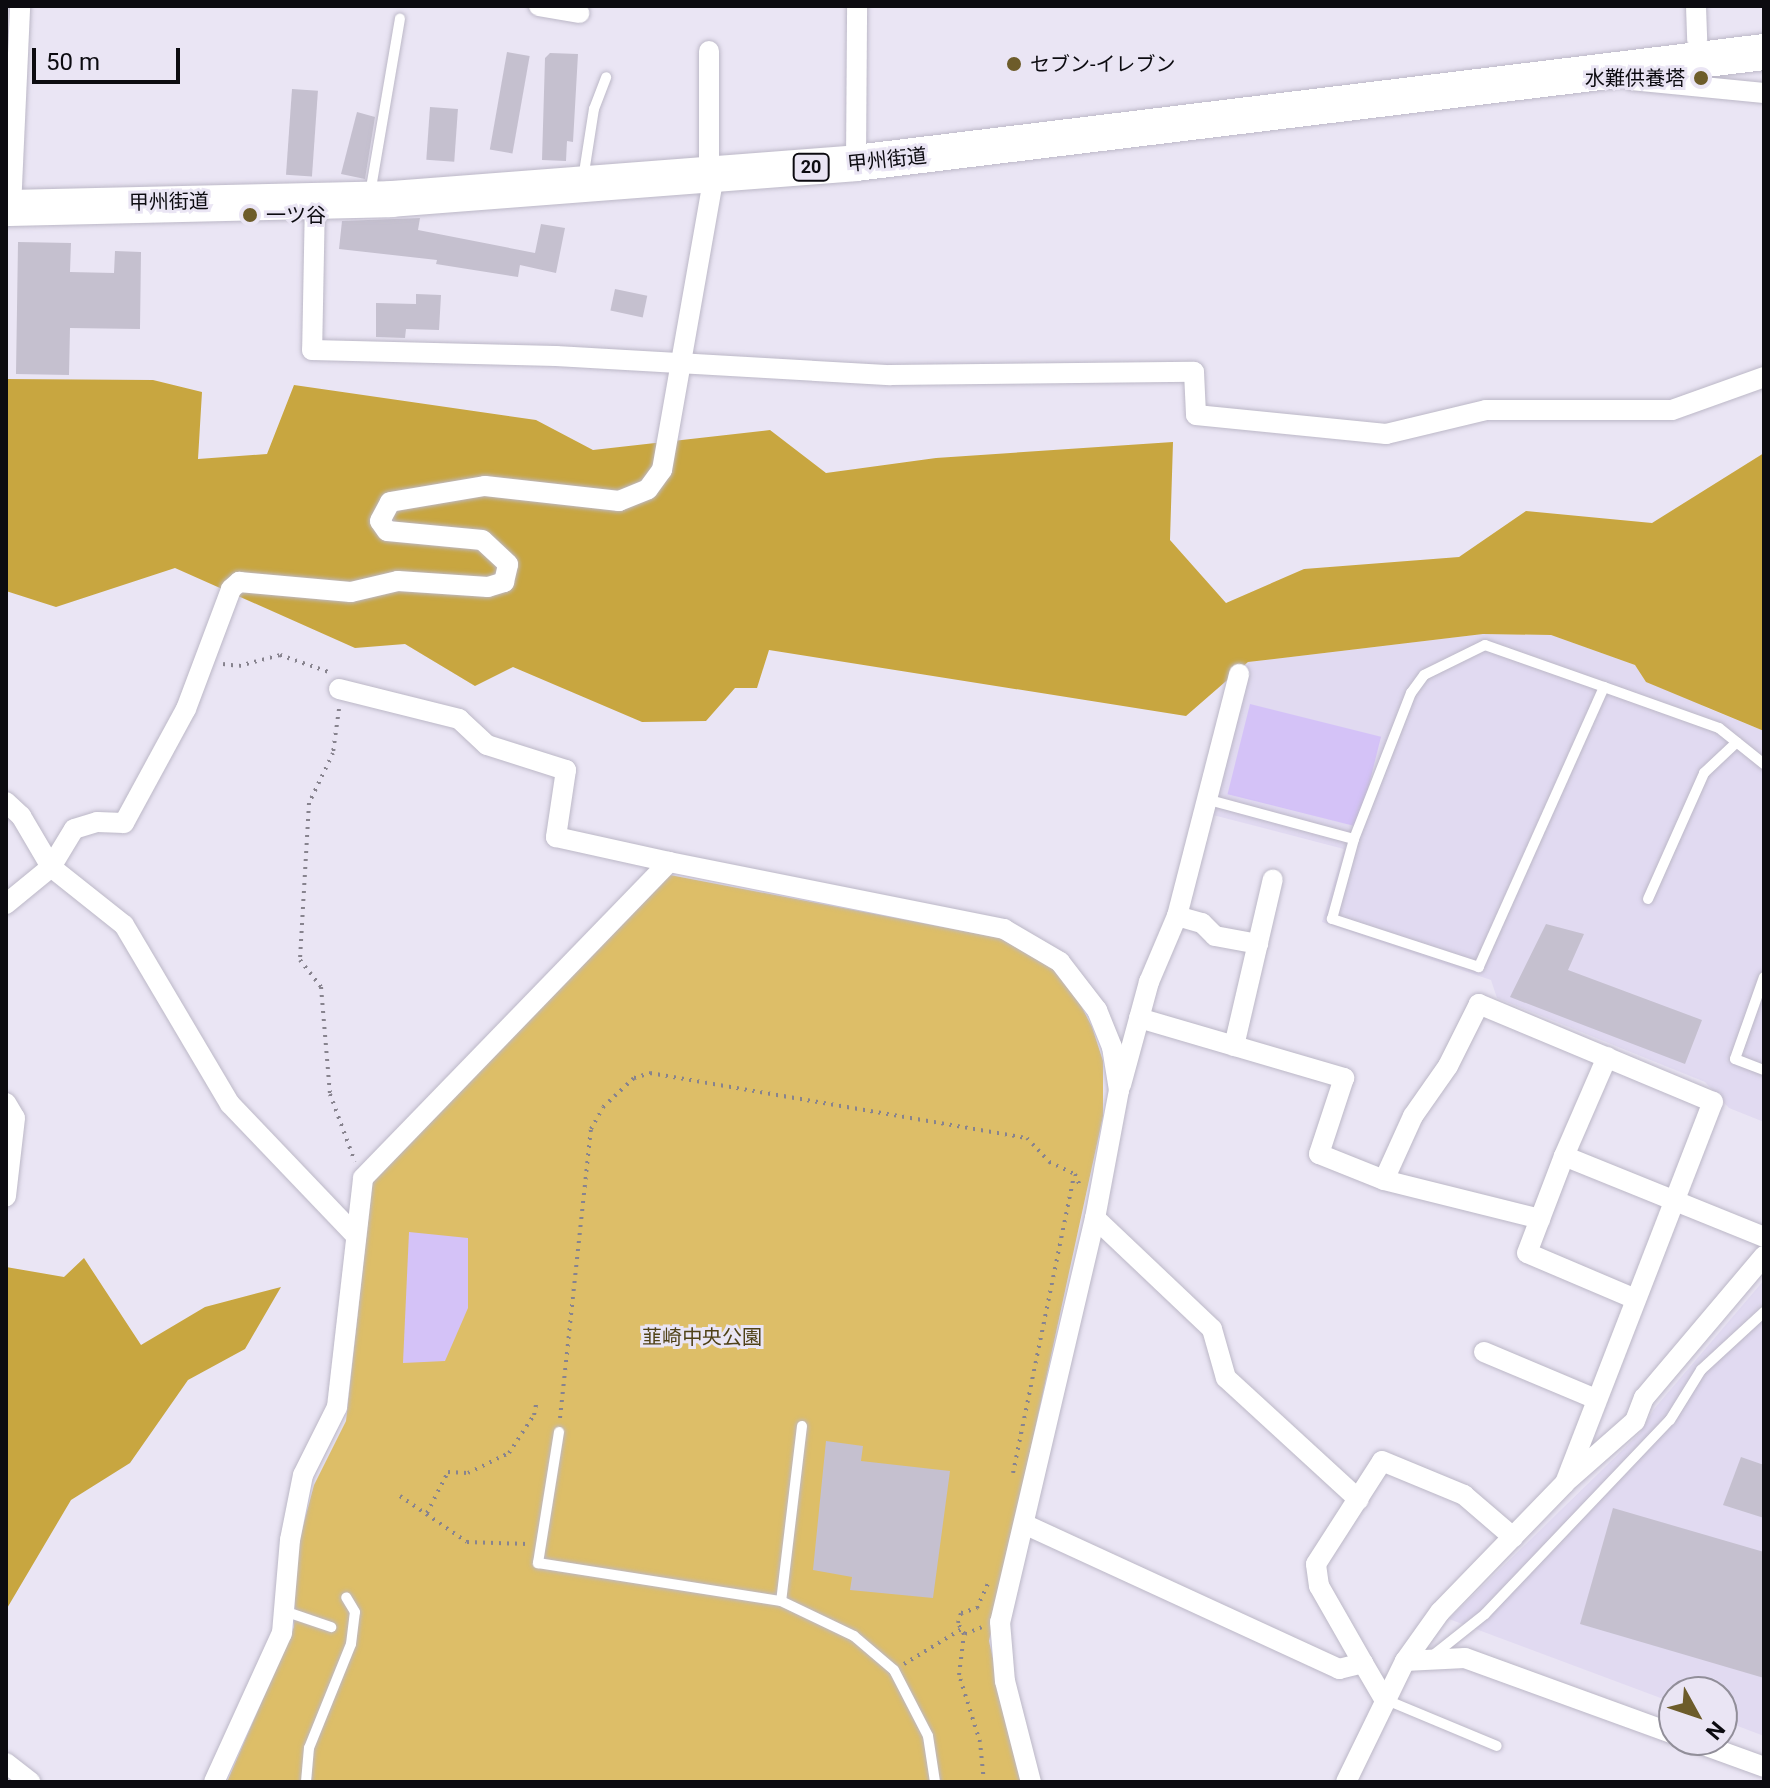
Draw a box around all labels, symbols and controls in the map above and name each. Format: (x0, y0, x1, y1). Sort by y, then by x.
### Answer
scale bar (36, 32, 184, 82)
text: 50 m (46, 48, 100, 76)
place label: セブン-イレブン (1030, 52, 1176, 76)
marker: セブン-イレブン (1005, 55, 1023, 73)
place label: 水難供養塔 (1585, 66, 1685, 90)
marker: 水難供養塔 (1692, 69, 1710, 87)
street label: 甲州街道 (846, 144, 928, 176)
road number: 20 (791, 153, 831, 181)
street label: 甲州街道 (129, 189, 209, 215)
place label: 一ツ谷 (266, 203, 326, 227)
marker: 一ツ谷 (241, 206, 259, 224)
park label: 韮崎中央公園 (642, 1325, 762, 1349)
north arrow (1658, 1676, 1738, 1756)
text: N (1701, 1716, 1730, 1744)

